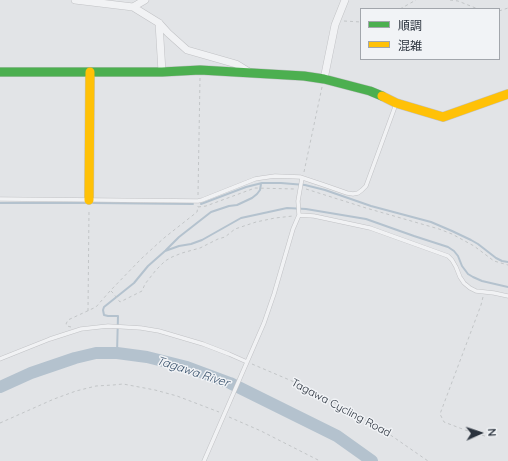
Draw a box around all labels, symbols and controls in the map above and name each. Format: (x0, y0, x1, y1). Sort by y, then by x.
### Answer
legend (360, 8, 500, 60)
text: 順調 (398, 18, 422, 33)
text: 混雑 (398, 38, 422, 53)
water label: Tagawa River (155, 353, 231, 391)
street label: Tagawa Cycling Road (289, 376, 393, 440)
north arrow (460, 413, 500, 453)
text: N (485, 428, 499, 437)

